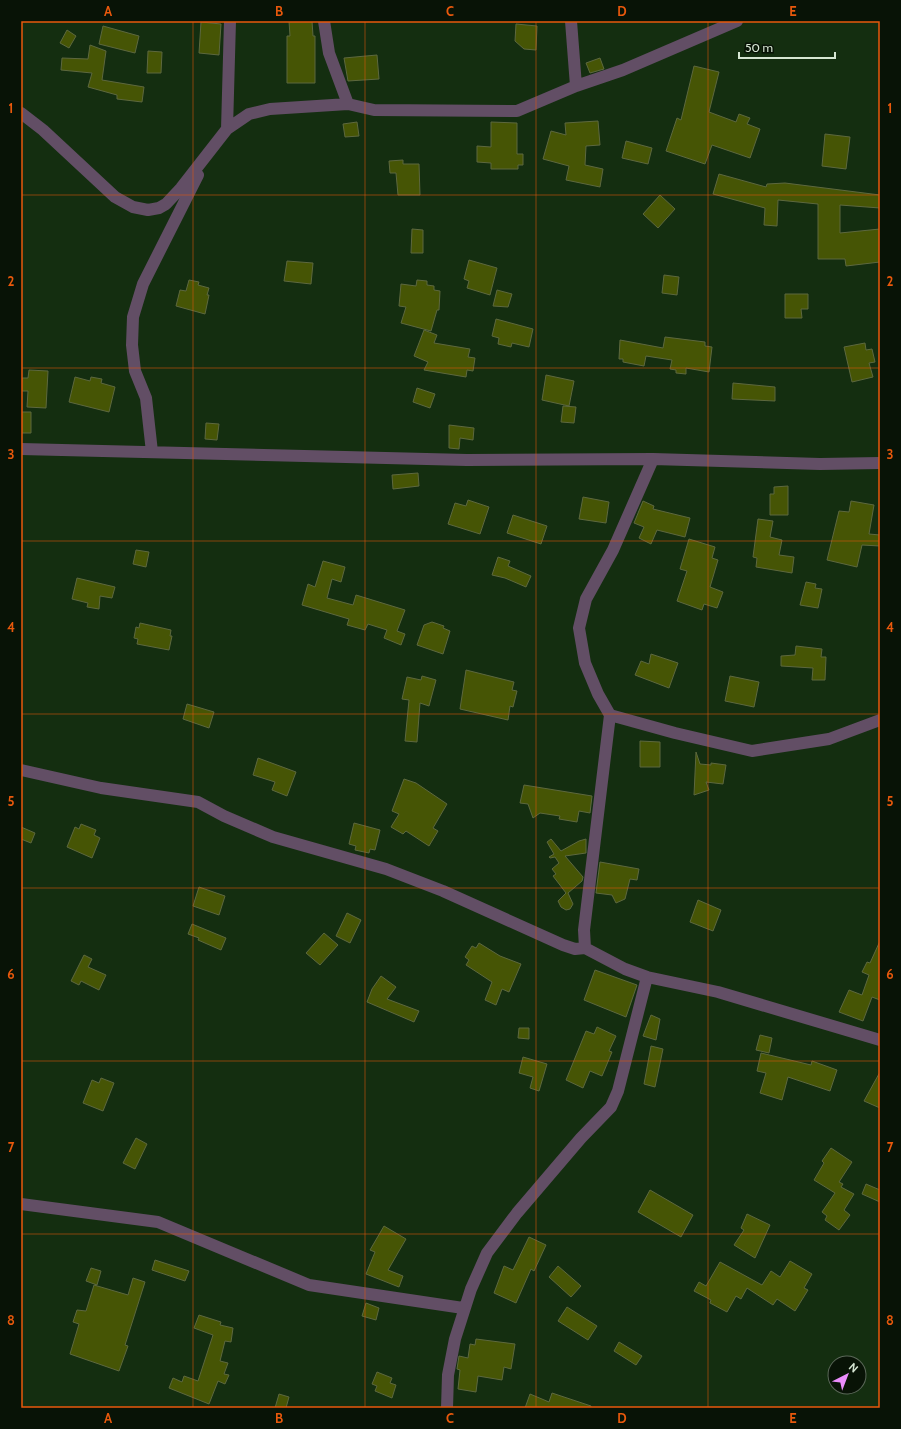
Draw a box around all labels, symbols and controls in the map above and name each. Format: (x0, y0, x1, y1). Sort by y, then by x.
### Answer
text: A (104, 3, 113, 19)
text: B (275, 3, 283, 19)
text: C (446, 3, 454, 19)
text: D (617, 3, 627, 19)
text: E (789, 3, 797, 19)
scale bar (739, 34, 835, 60)
text: 50 m (745, 40, 773, 55)
text: 1 (9, 100, 13, 116)
text: 1 (888, 100, 892, 116)
text: 2 (8, 273, 15, 289)
text: 2 (887, 273, 894, 289)
text: 3 (7, 446, 15, 462)
text: 3 (886, 446, 894, 462)
text: 4 (7, 619, 15, 635)
text: 4 (886, 619, 894, 635)
text: 5 (8, 793, 15, 809)
text: 5 (887, 793, 894, 809)
text: 6 (7, 966, 15, 982)
text: 6 (886, 966, 894, 982)
text: 7 (8, 1139, 15, 1155)
text: 7 (887, 1139, 894, 1155)
text: 8 (7, 1312, 15, 1328)
text: 8 (886, 1312, 894, 1328)
north arrow (827, 1355, 867, 1395)
text: N (846, 1360, 861, 1375)
text: A (104, 1410, 113, 1426)
text: B (275, 1410, 283, 1426)
text: C (446, 1410, 454, 1426)
text: D (617, 1410, 627, 1426)
text: E (789, 1410, 797, 1426)

